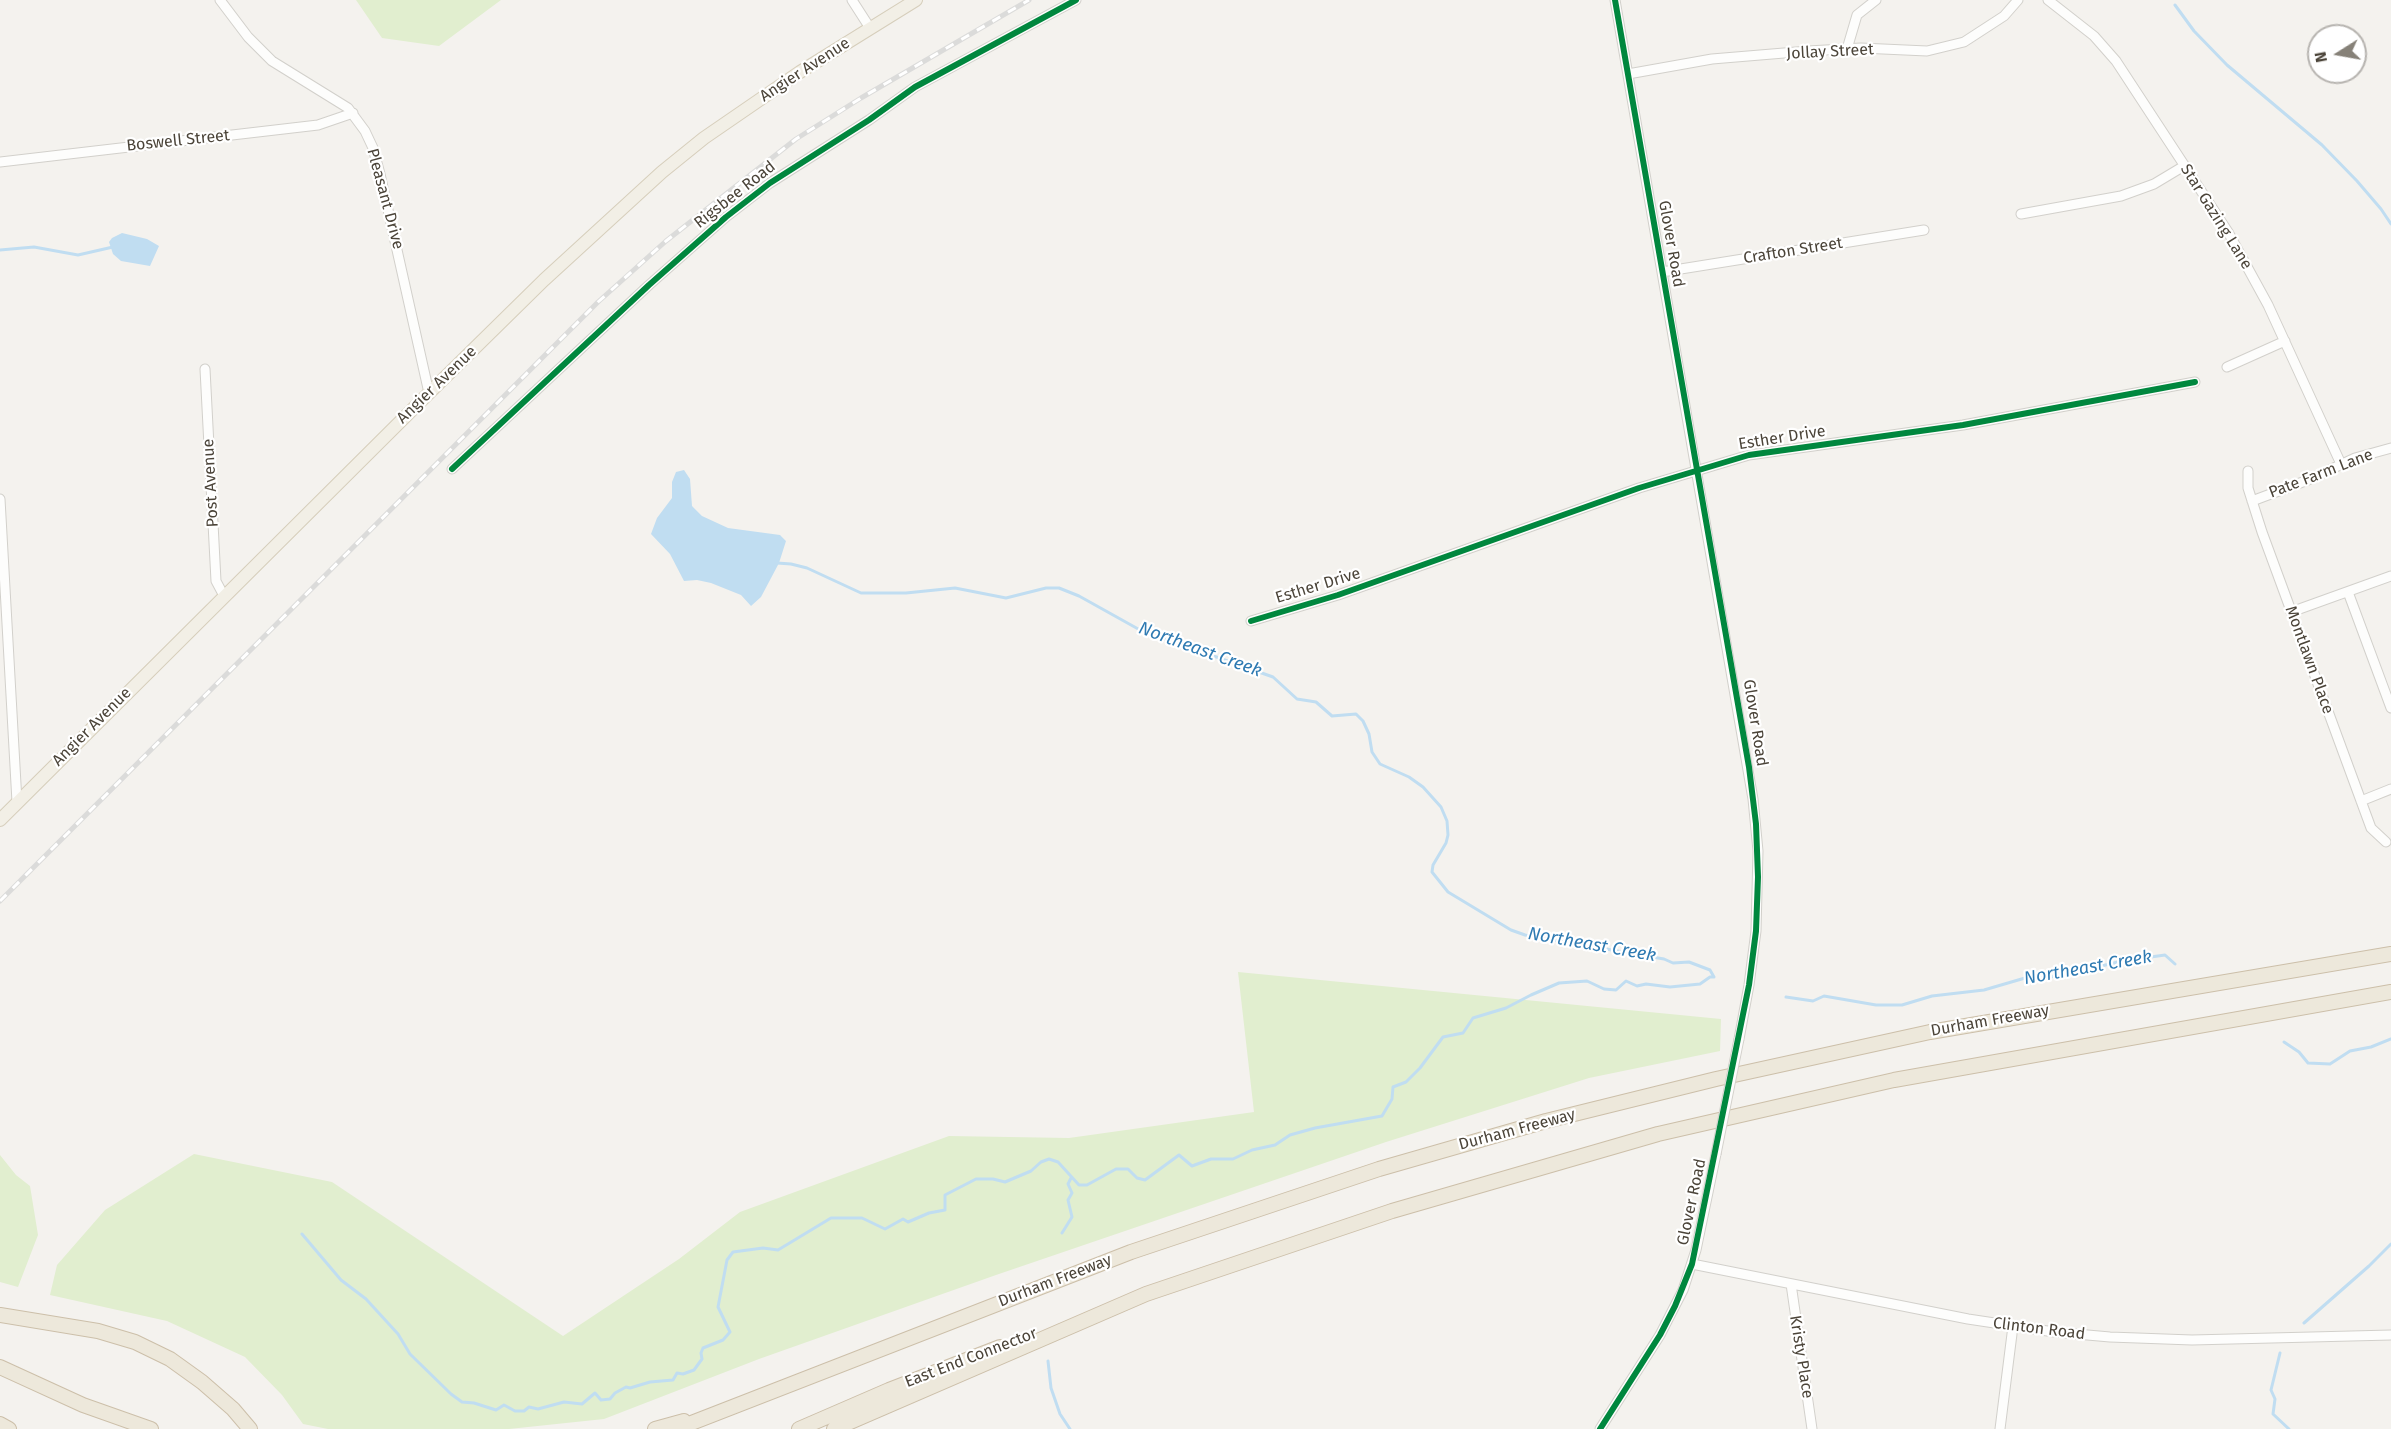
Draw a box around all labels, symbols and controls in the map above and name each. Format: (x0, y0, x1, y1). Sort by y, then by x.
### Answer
north arrow (2307, 24, 2367, 84)
street label: Angier Avenue (756, 34, 854, 106)
street label: Jollay Street (1786, 40, 1874, 64)
text: N (2310, 50, 2331, 64)
street label: Boswell Street (125, 126, 231, 156)
street label: Pleasant Drive (362, 146, 408, 252)
street label: Rigsbee Road (690, 157, 780, 233)
street label: Star Gazing Lane (2176, 161, 2256, 273)
street label: Glover Road (1654, 199, 1688, 289)
street label: Crafton Street (1742, 234, 1844, 268)
street label: Angier Avenue (393, 342, 481, 428)
street label: Esther Drive (1737, 422, 1827, 454)
street label: Post Avenue (199, 438, 223, 528)
street label: Pate Farm Lane (2266, 445, 2376, 503)
street label: Esther Drive (1273, 564, 1363, 608)
street label: Montlawn Place (2281, 603, 2337, 717)
water label: Northeast Creek (1135, 618, 1265, 682)
street label: Glover Road (1739, 678, 1771, 768)
street label: Angier Avenue (49, 684, 135, 770)
water label: Northeast Creek (1526, 923, 1658, 967)
water label: Northeast Creek (2022, 946, 2154, 990)
street label: Durham Freeway (1929, 1001, 2051, 1041)
street label: Durham Freeway (1457, 1105, 1577, 1155)
street label: Glover Road (1673, 1157, 1711, 1247)
street label: Durham Freeway (996, 1251, 1114, 1311)
street label: Kristy Place (1785, 1314, 1817, 1400)
street label: Clinton Road (1992, 1314, 2086, 1344)
street label: East End Connector (902, 1324, 1040, 1392)

